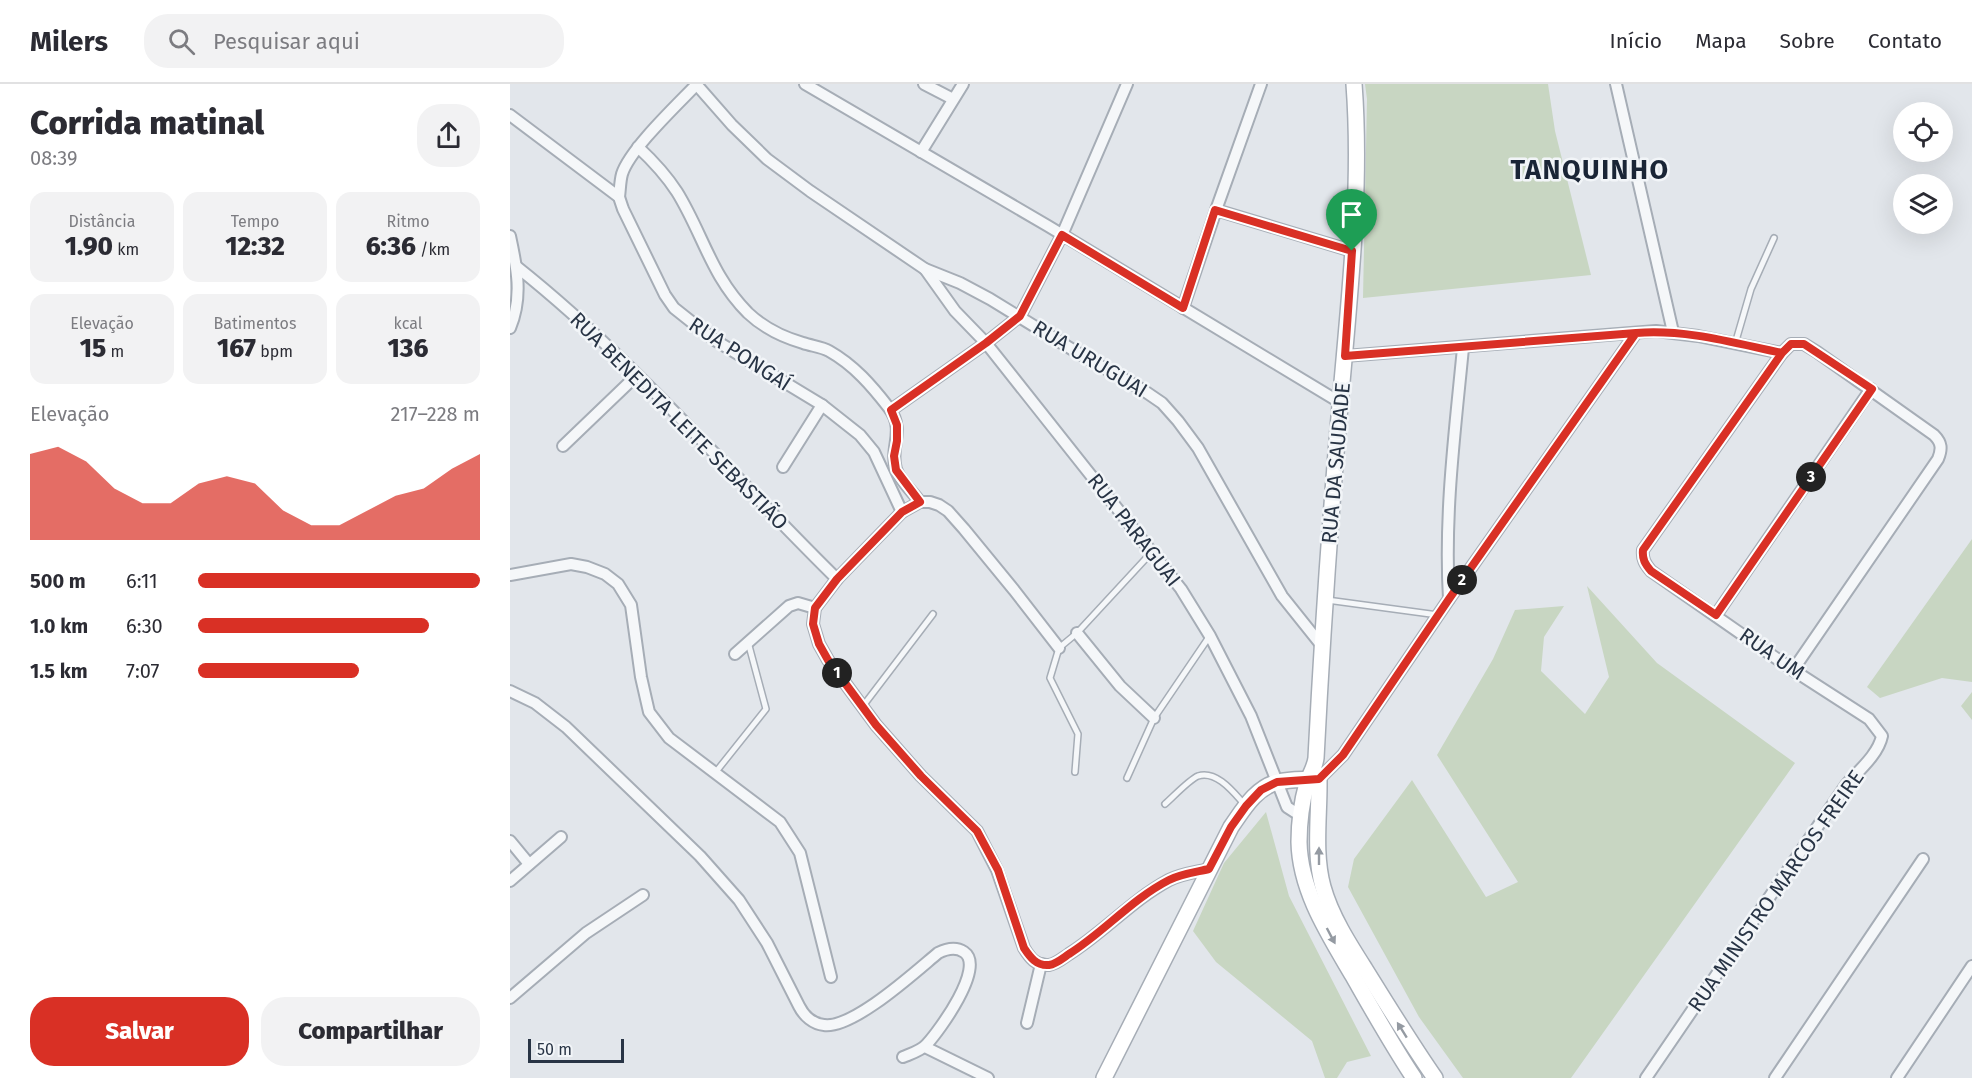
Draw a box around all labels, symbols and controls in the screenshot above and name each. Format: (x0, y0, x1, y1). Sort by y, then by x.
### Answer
search box (144, 14, 564, 68)
text: Milers (30, 25, 108, 58)
icon: search (165, 25, 198, 58)
text: Pesquisar aqui (213, 28, 360, 55)
text: Início (1609, 28, 1662, 54)
text: Mapa (1695, 28, 1747, 54)
text: Sobre (1780, 28, 1835, 54)
text: Contato (1868, 28, 1942, 54)
map controls (1893, 102, 1953, 234)
button: locate (1893, 102, 1953, 162)
text: Corrida matinal (30, 103, 264, 143)
button: share (417, 104, 480, 167)
text: 08:39 (30, 146, 77, 170)
district label: TANQUINHO (1510, 154, 1670, 186)
button: layers (1893, 174, 1953, 234)
pin (1326, 189, 1377, 251)
icon: arrive (1335, 198, 1368, 231)
text: Distância (69, 212, 135, 231)
text: Tempo (231, 212, 279, 231)
text: Ritmo (386, 212, 430, 231)
text: 1.90 (65, 231, 113, 262)
text: 12:32 (225, 231, 285, 262)
text: 6:36 (366, 231, 416, 262)
text: km (113, 240, 139, 259)
text: /km (416, 240, 450, 259)
street label: RUA BENEDITA LEITE SEBASTIÃO (564, 306, 794, 536)
street label: RUA PONGAÍ (684, 311, 796, 397)
text: Elevação (70, 314, 134, 333)
text: Batimentos (214, 314, 296, 333)
text: kcal (394, 314, 422, 333)
street label: RUA URUGUAI (1028, 315, 1152, 403)
text: 15 (80, 333, 106, 364)
text: 167 (217, 333, 256, 364)
text: 136 (388, 333, 428, 364)
text: m (106, 342, 124, 361)
text: bpm (256, 342, 293, 361)
street label: RUA DA SAUDADE (1316, 381, 1356, 545)
text: Elevação (30, 402, 109, 426)
text: 217–228 m (391, 402, 480, 426)
pin: 3 (1796, 462, 1826, 492)
text: 3 (1807, 467, 1815, 486)
street label: RUA PARAGUAI (1082, 468, 1186, 592)
pin: 2 (1447, 565, 1477, 595)
text: 500 m (30, 569, 86, 593)
text: 6:11 (126, 569, 158, 593)
text: 2 (1458, 570, 1466, 589)
text: 1.0 km (30, 614, 88, 638)
text: 6:30 (126, 614, 163, 638)
street label: RUA UM (1734, 622, 1810, 686)
pin: 1 (822, 658, 852, 688)
text: 1.5 km (30, 659, 88, 683)
text: 7:07 (126, 659, 159, 683)
text: 1 (833, 663, 841, 682)
street label: RUA MINISTRO MARCOS FREIRE (1682, 765, 1870, 1017)
one-way arrow (1314, 846, 1324, 865)
one-way arrow (1326, 928, 1336, 945)
button: Salvar (30, 997, 249, 1066)
button: Compartilhar (261, 997, 480, 1066)
one-way arrow (1397, 1021, 1408, 1038)
scale bar (528, 1036, 624, 1064)
text: 50 m (537, 1040, 572, 1059)

